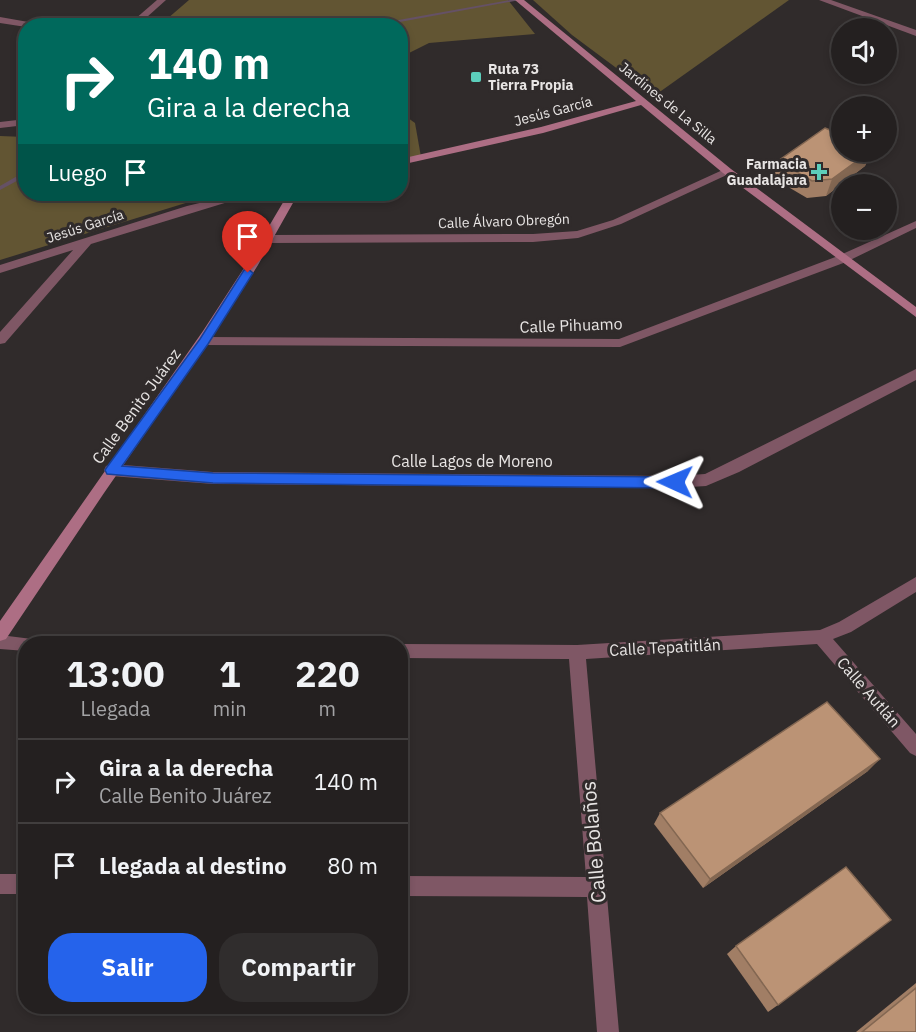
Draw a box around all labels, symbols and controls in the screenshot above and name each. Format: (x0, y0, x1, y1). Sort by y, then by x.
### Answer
map controls (831, 18, 897, 240)
button: sound (831, 18, 897, 84)
text: 140 m (147, 36, 270, 91)
icon: right (48, 42, 126, 120)
street label: Jardines de La Silla (615, 58, 721, 148)
place label: Ruta 73 Tierra Propia (488, 60, 573, 94)
marker: Ruta 73 Tierra Propia (469, 70, 483, 84)
text: Gira a la derecha (147, 89, 350, 124)
street label: Jesús García (512, 92, 594, 130)
button: + (831, 96, 897, 162)
place label: Farmacia Guadalajara (727, 155, 807, 189)
icon: arrive (119, 156, 152, 189)
text: Luego (48, 158, 107, 187)
marker: Farmacia Guadalajara (812, 165, 826, 179)
button: − (831, 174, 897, 240)
street label: Jesús García (44, 205, 126, 247)
street label: Calle Álvaro Obregón (438, 209, 570, 232)
pin (222, 211, 273, 273)
icon: arrive (231, 220, 264, 253)
street label: Calle Pihuamo (519, 313, 623, 337)
street label: Calle Benito Juárez (87, 344, 185, 468)
position arrow (643, 450, 707, 514)
street label: Calle Lagos de Moreno (391, 451, 553, 471)
street label: Calle Tepatitlán (609, 634, 721, 660)
text: 13:00 (66, 650, 165, 697)
text: 1 (219, 650, 241, 697)
text: 220 (295, 650, 360, 697)
street label: Calle Autlán (833, 653, 905, 731)
text: Llegada (80, 695, 150, 722)
text: min (213, 695, 247, 722)
text: m (319, 695, 336, 722)
text: Gira a la derecha (99, 753, 273, 782)
icon: right (48, 765, 81, 798)
text: 140 m (314, 767, 378, 796)
street label: Calle Bolaños (574, 780, 612, 904)
text: Calle Benito Juárez (99, 782, 271, 809)
icon: arrive (48, 849, 81, 882)
text: Llegada al destino (99, 851, 287, 880)
text: 80 m (327, 851, 378, 880)
button: Salir (48, 933, 207, 1002)
button: Compartir (219, 933, 378, 1002)

